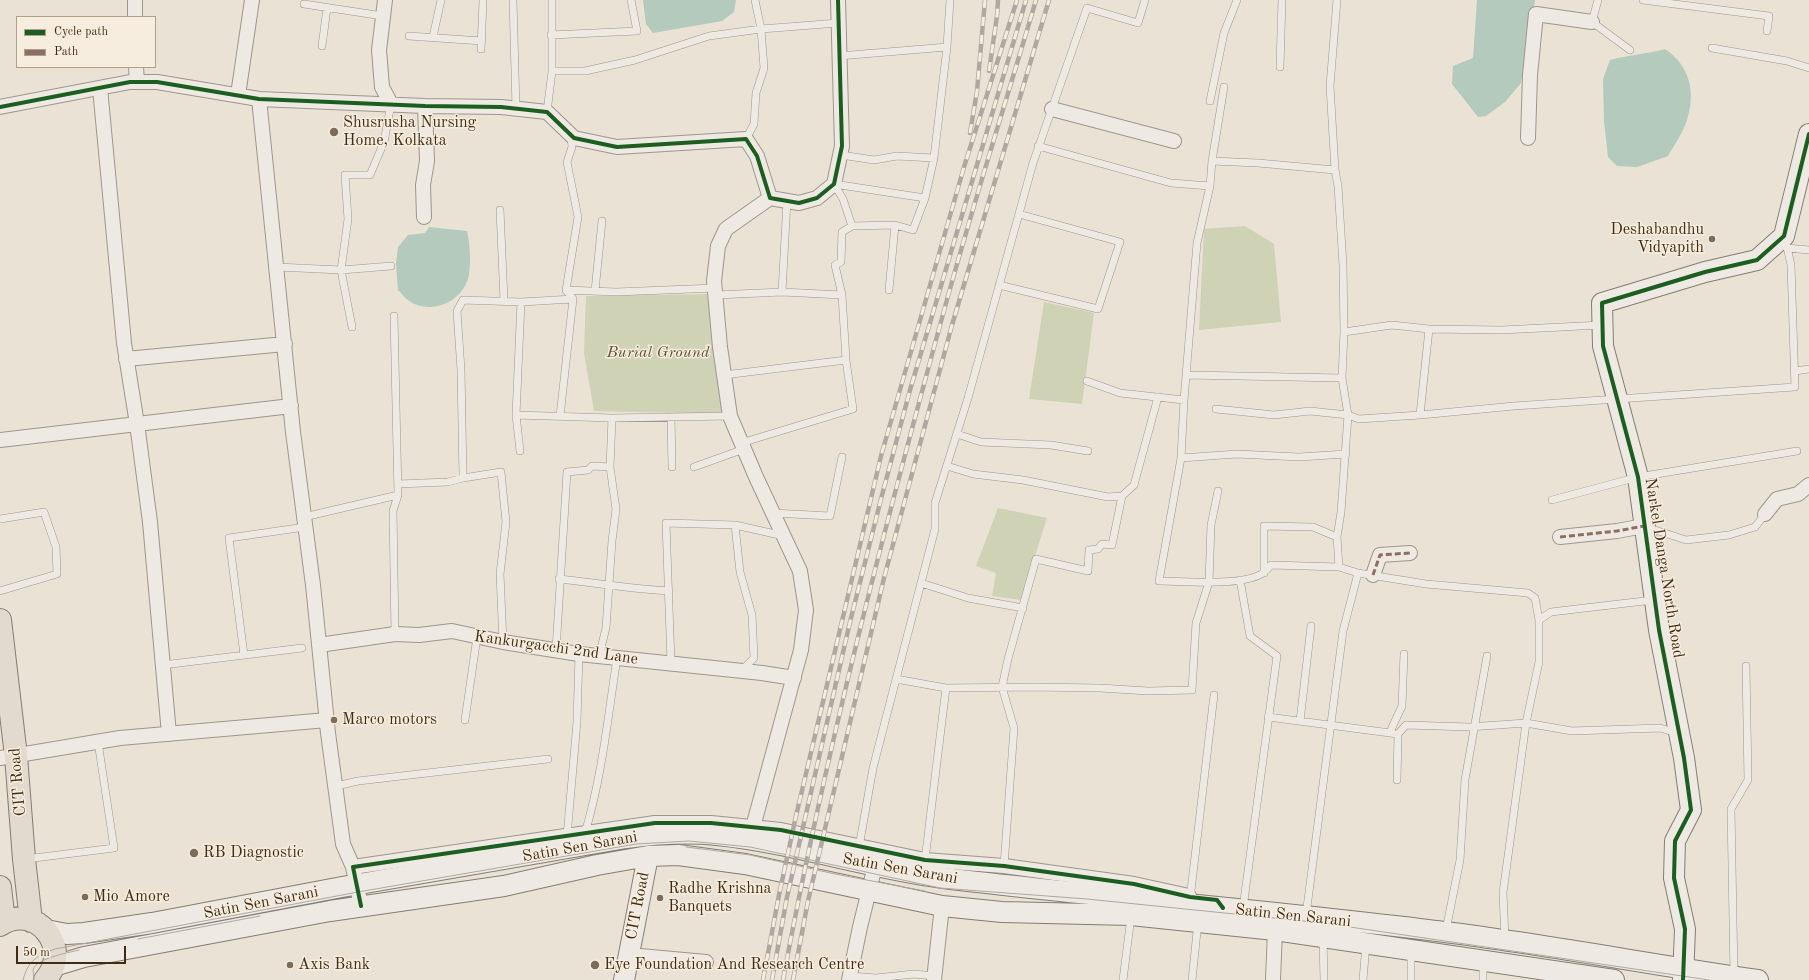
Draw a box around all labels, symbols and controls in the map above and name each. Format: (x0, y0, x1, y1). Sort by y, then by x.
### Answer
legend (16, 16, 156, 68)
text: Cycle path (54, 26, 108, 38)
text: Path (54, 46, 78, 58)
place label: Shusrusha Nursing Home, Kolkata (343, 113, 476, 151)
marker: Shusrusha Nursing Home, Kolkata (328, 126, 340, 138)
place label: Deshabandhu Vidyapith (1610, 220, 1704, 258)
marker: Deshabandhu Vidyapith (1707, 234, 1717, 244)
park label: Burial Ground (606, 343, 710, 363)
street label: Narkel Danga North Road (1640, 476, 1688, 660)
street label: Kankurgacchi 2nd Lane (473, 627, 639, 669)
place label: Marco motors (342, 710, 437, 730)
marker: Marco motors (329, 715, 339, 725)
street label: CIT Road (5, 747, 31, 817)
street label: Satin Sen Sarani (521, 827, 639, 867)
place label: RB Diagnostic (203, 843, 304, 863)
marker: RB Diagnostic (188, 847, 200, 859)
street label: Satin Sen Sarani (841, 849, 959, 889)
street label: CIT Road (622, 871, 654, 941)
place label: Radhe Krishna Banquets (668, 879, 771, 917)
street label: Satin Sen Sarani (202, 882, 320, 924)
place label: Mio Amore (93, 887, 170, 907)
marker: Mio Amore (80, 892, 90, 902)
marker: Radhe Krishna Banquets (655, 893, 665, 903)
street label: Satin Sen Sarani (1234, 900, 1352, 932)
scale bar (18, 938, 128, 964)
text: 50 m (23, 947, 50, 959)
place label: Axis Bank (298, 955, 370, 975)
place label: Eye Foundation And Research Centre (604, 955, 864, 975)
marker: Eye Foundation And Research Centre (589, 959, 601, 971)
marker: Axis Bank (285, 960, 295, 970)

